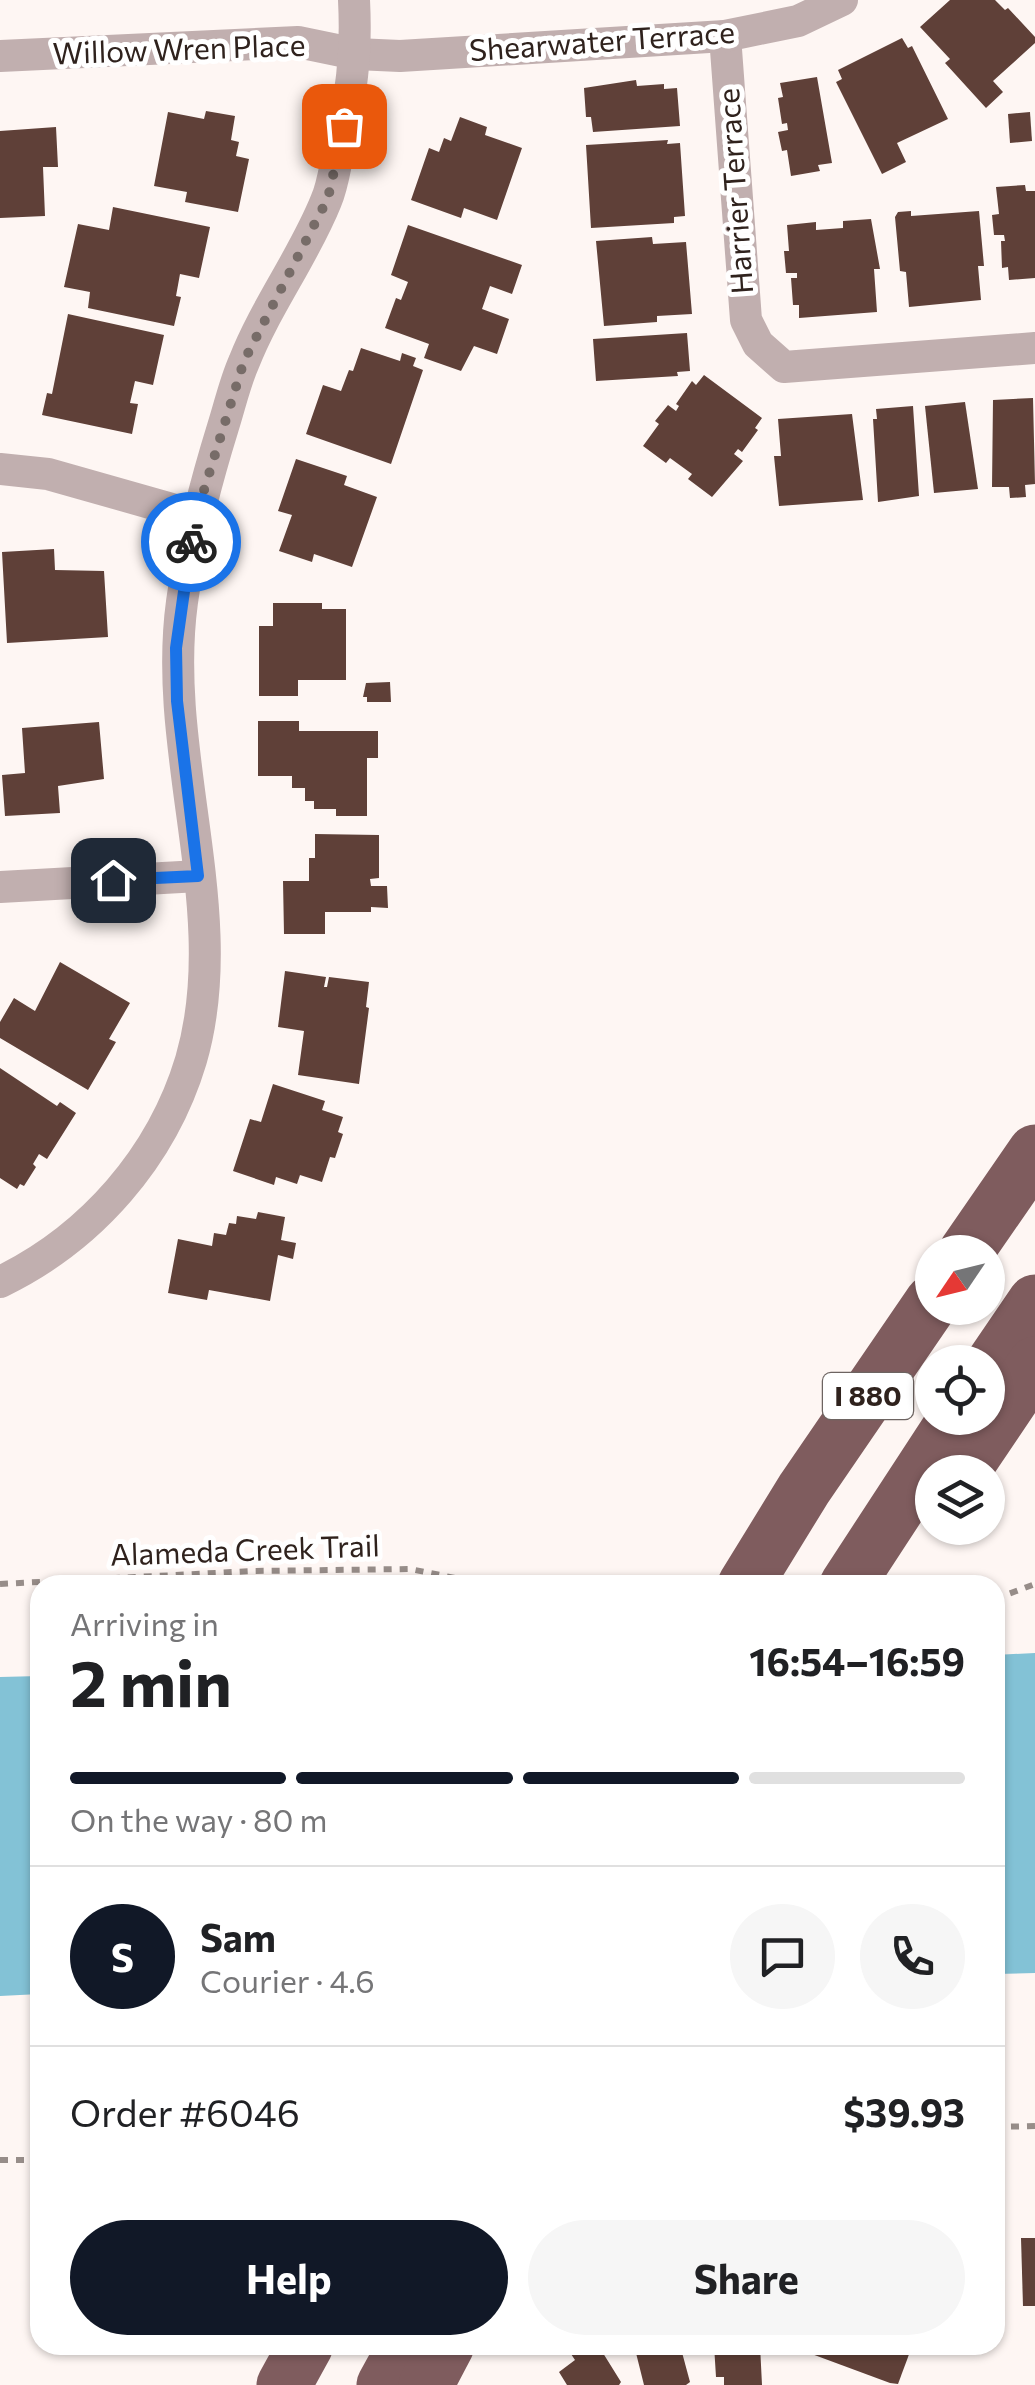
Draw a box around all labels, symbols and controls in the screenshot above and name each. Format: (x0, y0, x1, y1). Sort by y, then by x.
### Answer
street label: Shearwater Terrace (468, 12, 736, 67)
street label: Willow Wren Place (52, 25, 306, 70)
pin (302, 84, 387, 169)
street label: Harrier Terrace (708, 87, 759, 295)
icon: bag (317, 99, 372, 154)
courier (141, 492, 241, 592)
icon: bike (164, 515, 219, 570)
pin (71, 838, 156, 923)
icon: home (86, 853, 141, 908)
north arrow (915, 1235, 1005, 1325)
map controls (915, 1235, 1005, 1545)
button: locate (915, 1345, 1005, 1435)
road number: I 880 (823, 1373, 913, 1419)
button: layers (915, 1455, 1005, 1545)
street label: Alameda Creek Trail (109, 1525, 380, 1572)
text: Arriving in (70, 1603, 219, 1643)
text: 16:54–16:59 (749, 1637, 965, 1684)
text: 2 min (70, 1641, 232, 1720)
text: On the way · 80 m (70, 1799, 327, 1839)
button: chat (730, 1904, 835, 2009)
button: phone (860, 1904, 965, 2009)
text: Sam (200, 1913, 276, 1960)
text: S (111, 1933, 134, 1980)
text: Courier · 4.6 (200, 1960, 375, 2000)
text: Order #6046 (70, 2088, 300, 2135)
text: $39.93 (843, 2088, 965, 2135)
button: Help (70, 2220, 508, 2335)
button: Share (528, 2220, 965, 2335)

